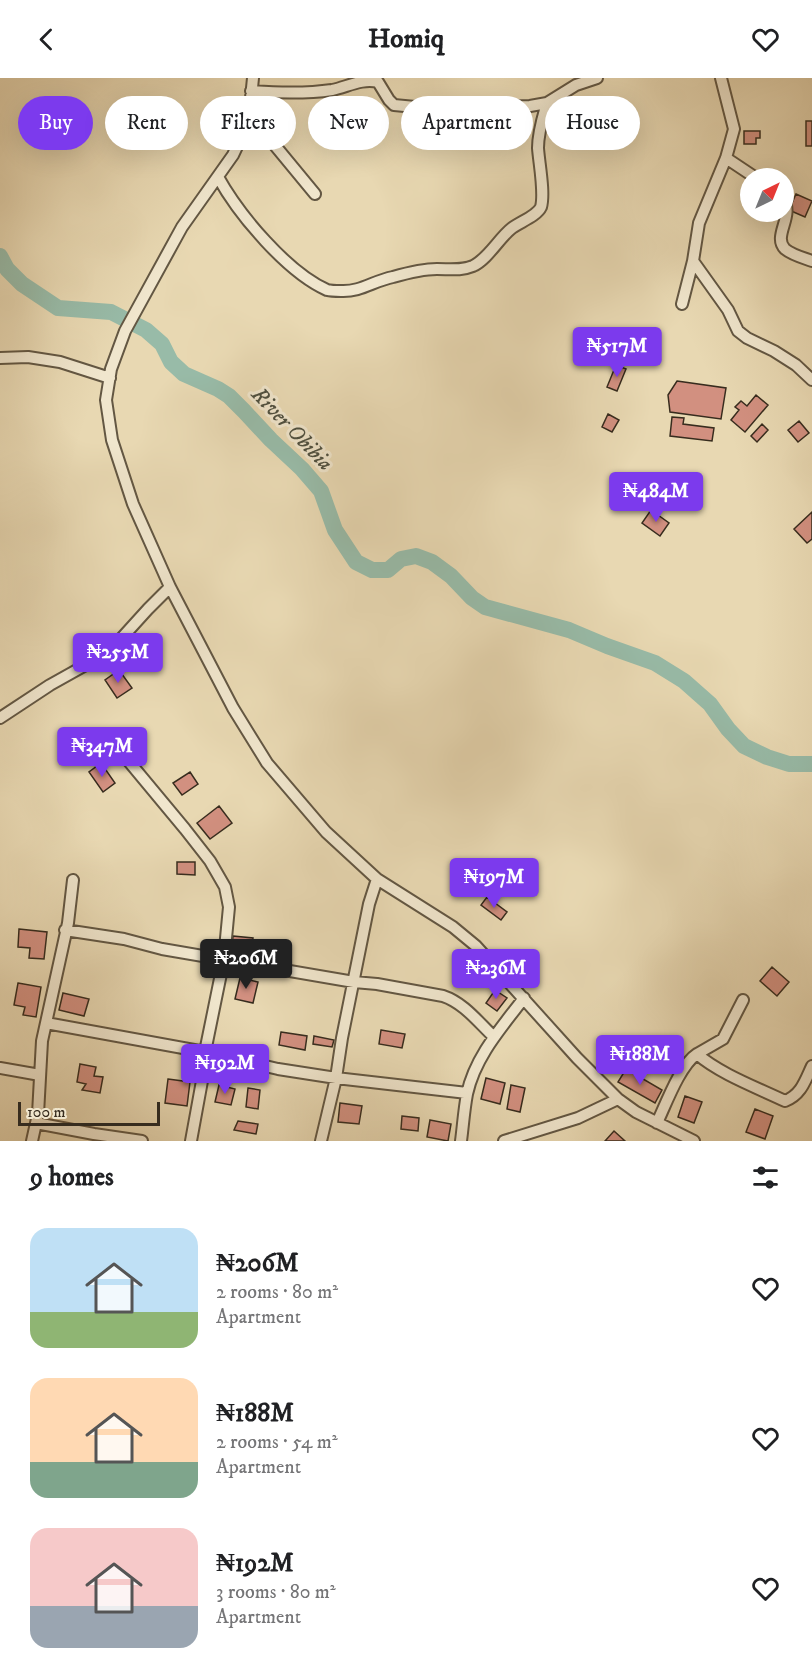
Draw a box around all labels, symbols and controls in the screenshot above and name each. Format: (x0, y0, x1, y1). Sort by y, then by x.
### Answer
text: Homiq (368, 22, 444, 56)
icon: back (30, 23, 63, 56)
icon: heart (749, 23, 782, 56)
chip: Buy (18, 96, 93, 150)
chip: Rent (105, 96, 188, 150)
chip: Filters (200, 96, 296, 150)
chip: New (308, 96, 389, 150)
chip: Apartment (401, 96, 533, 150)
chip: House (545, 96, 640, 150)
north arrow (740, 168, 794, 222)
map controls (740, 168, 794, 222)
pin: ₦517M (575, 327, 659, 378)
text: ₦517M (587, 334, 647, 359)
water label: River Obibia (245, 381, 339, 477)
pin: ₦484M (614, 472, 698, 523)
text: ₦484M (623, 479, 689, 504)
pin: ₦255M (76, 633, 160, 684)
text: ₦255M (87, 640, 149, 665)
pin: ₦347M (60, 727, 144, 778)
text: ₦347M (71, 734, 133, 759)
pin: ₦197M (452, 858, 536, 909)
text: ₦197M (464, 865, 524, 890)
pin: ₦206M (204, 939, 288, 990)
text: ₦206M (214, 946, 278, 971)
pin: ₦236M (454, 949, 538, 1000)
text: ₦236M (466, 956, 526, 981)
pin: ₦188M (598, 1035, 682, 1086)
text: ₦188M (610, 1042, 670, 1067)
pin: ₦192M (183, 1044, 267, 1095)
text: ₦192M (195, 1051, 255, 1076)
scale bar (18, 1099, 160, 1126)
text: 100 m (27, 1102, 66, 1122)
text: 9 homes (30, 1161, 114, 1194)
icon: filters (749, 1161, 782, 1194)
text: ₦206M (216, 1247, 299, 1280)
icon: home (78, 1252, 150, 1324)
icon: heart (749, 1272, 782, 1305)
text: 2 rooms · 80 m² (216, 1280, 338, 1305)
text: Apartment (216, 1305, 301, 1330)
text: ₦188M (216, 1397, 294, 1430)
icon: home (78, 1402, 150, 1474)
icon: heart (749, 1422, 782, 1455)
text: 2 rooms · 54 m² (216, 1430, 338, 1455)
text: Apartment (216, 1455, 301, 1480)
text: ₦192M (216, 1547, 294, 1580)
icon: home (78, 1552, 150, 1624)
icon: heart (749, 1572, 782, 1605)
text: 3 rooms · 80 m² (216, 1580, 336, 1605)
text: Apartment (216, 1605, 301, 1630)

